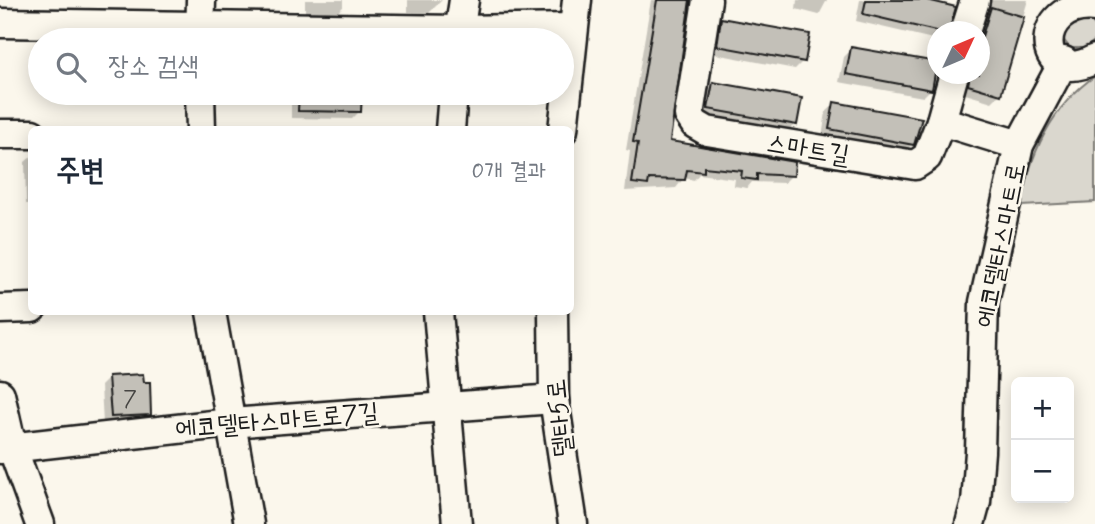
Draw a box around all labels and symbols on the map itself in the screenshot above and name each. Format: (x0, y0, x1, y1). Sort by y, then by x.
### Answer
north arrow (927, 21, 990, 84)
street label: 스마트길 (764, 127, 852, 173)
street label: 에코델타스마트로 (969, 160, 1035, 331)
street label: 델타5로 (540, 377, 582, 459)
house number: 7 (123, 385, 137, 415)
street label: 에코델타스마트로7길 (174, 396, 380, 448)

